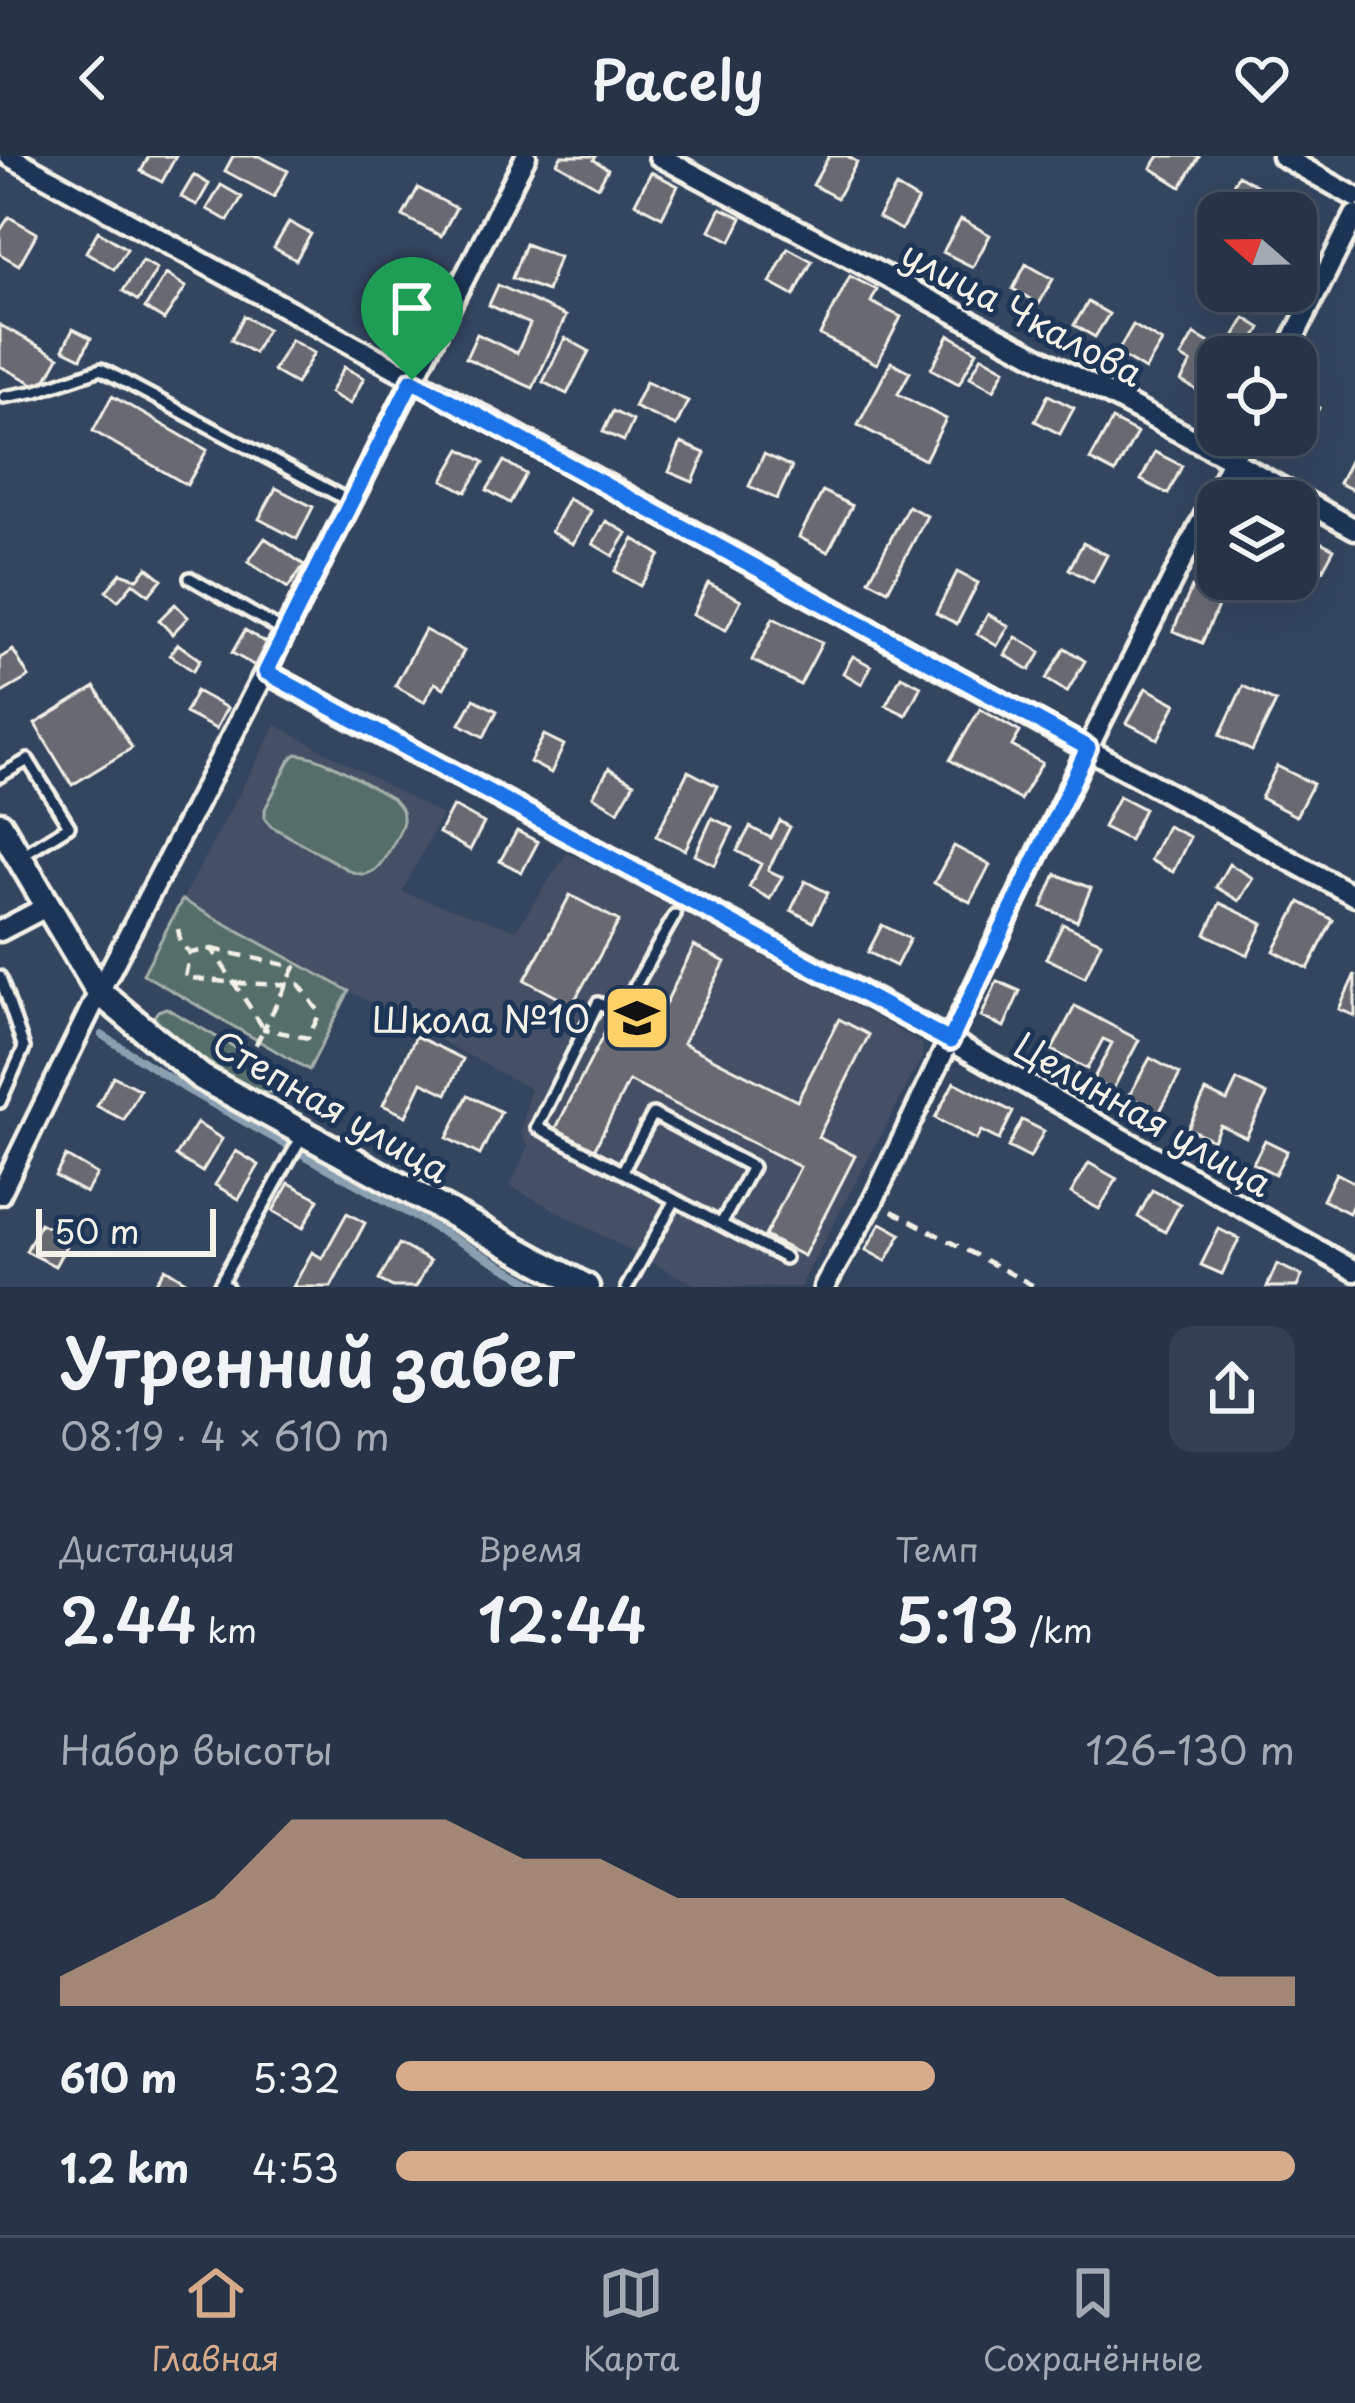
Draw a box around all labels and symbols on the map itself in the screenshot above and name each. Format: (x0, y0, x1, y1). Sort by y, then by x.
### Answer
north arrow (1197, 192, 1317, 312)
street label: улица Чкалова (892, 225, 1154, 399)
pin (361, 257, 463, 380)
school or university icon: Школа №10 (602, 983, 672, 1053)
place label: Школа №10 (372, 991, 590, 1045)
street label: Степная улица (203, 1015, 461, 1195)
street label: Целинная улица (1005, 1017, 1283, 1209)
scale bar (36, 1203, 216, 1256)

